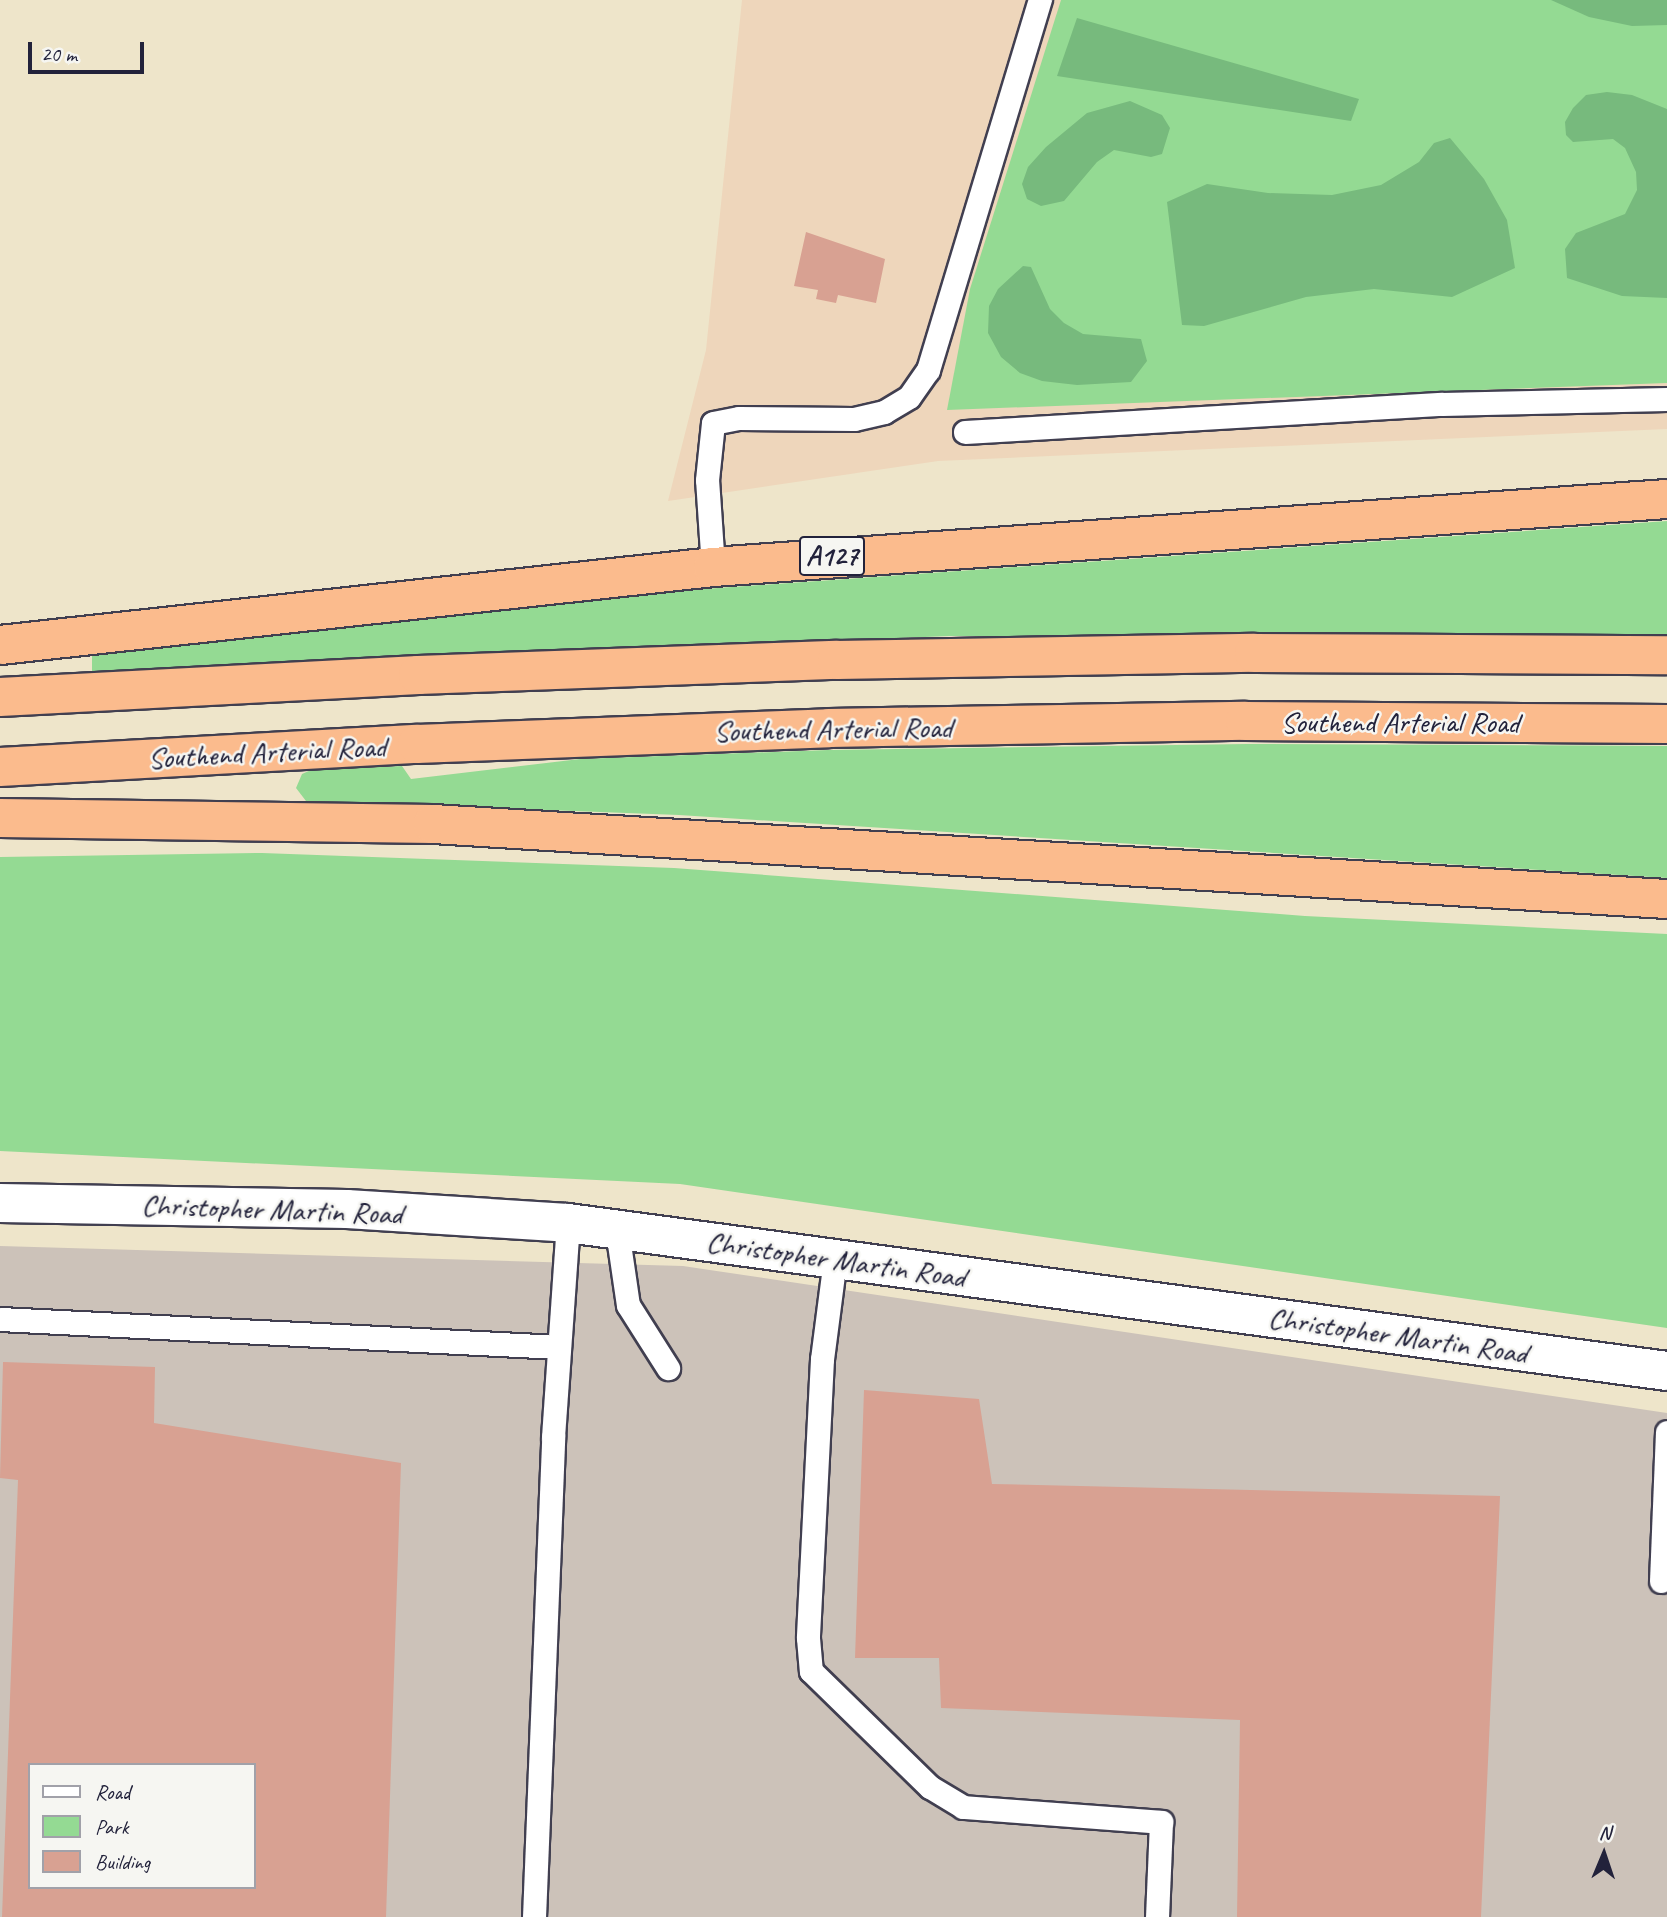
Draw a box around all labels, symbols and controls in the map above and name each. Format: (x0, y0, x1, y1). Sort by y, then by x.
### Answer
scale bar (32, 28, 147, 72)
text: 20 m (41, 41, 77, 67)
road number: A127 (799, 532, 865, 580)
street label: Southend Arterial Road (1281, 704, 1519, 740)
street label: Southend Arterial Road (714, 709, 952, 749)
street label: Southend Arterial Road (147, 728, 387, 776)
street label: Christopher Martin Road (141, 1186, 403, 1232)
street label: Christopher Martin Road (705, 1223, 967, 1295)
street label: Christopher Martin Road (1267, 1299, 1529, 1371)
legend (28, 1763, 256, 1889)
text: Road (95, 1779, 130, 1805)
text: Park (95, 1814, 128, 1840)
north arrow (1569, 1819, 1639, 1889)
text: N (1598, 1821, 1611, 1845)
text: Building (95, 1849, 150, 1875)

